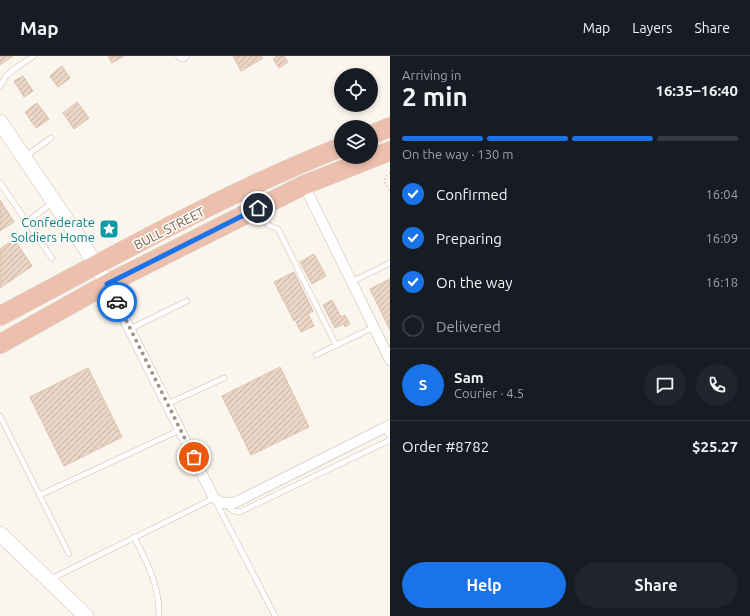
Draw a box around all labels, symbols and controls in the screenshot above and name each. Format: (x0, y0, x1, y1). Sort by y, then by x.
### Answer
text: Map (20, 17, 59, 39)
text: Map (583, 20, 610, 36)
text: Layers (632, 20, 672, 36)
text: Share (694, 20, 730, 36)
map controls (334, 68, 378, 164)
button: locate (334, 68, 378, 112)
text: Arriving in (402, 68, 461, 82)
text: 2 min (402, 82, 468, 111)
text: 16:35–16:40 (655, 82, 738, 99)
button: layers (334, 120, 378, 164)
text: On the way · 130 m (402, 147, 514, 161)
icon: check (402, 183, 424, 205)
text: Confirmed (436, 186, 508, 203)
text: 16:04 (705, 187, 738, 201)
pin (241, 191, 275, 225)
icon: home (247, 197, 269, 219)
street label: BULL STREET (131, 204, 207, 252)
place label: Confederate Soldiers Home (11, 215, 95, 244)
place icon: Confederate Soldiers Home (98, 218, 120, 240)
icon: check (402, 227, 424, 249)
text: Preparing (436, 230, 502, 247)
text: 16:09 (705, 231, 738, 245)
icon: check (402, 271, 424, 293)
text: On the way (436, 274, 512, 291)
text: 16:18 (705, 275, 738, 289)
courier (97, 282, 137, 322)
icon: car (106, 291, 128, 313)
text: Delivered (436, 318, 501, 335)
button: chat (644, 364, 686, 406)
button: phone (696, 364, 738, 406)
text: Sam (454, 369, 484, 386)
text: S (419, 376, 427, 393)
text: Courier · 4.5 (454, 386, 524, 400)
text: Order #8782 (402, 438, 489, 455)
text: $25.27 (692, 438, 738, 455)
pin (177, 440, 211, 474)
icon: bag (183, 446, 205, 468)
button: Help (402, 562, 566, 608)
button: Share (574, 562, 738, 608)

